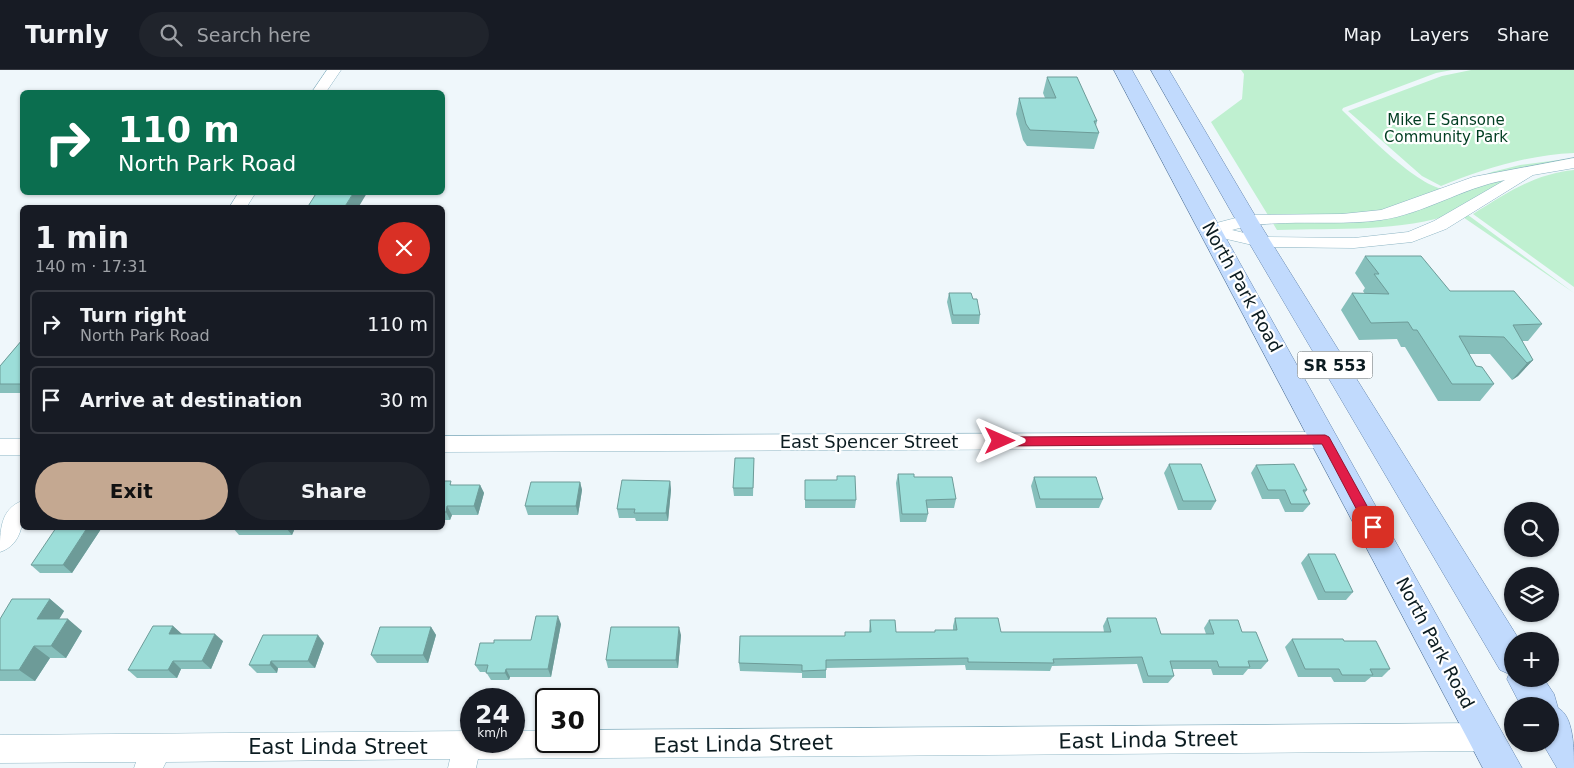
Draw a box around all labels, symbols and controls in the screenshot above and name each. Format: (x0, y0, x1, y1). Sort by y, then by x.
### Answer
search box (139, 12, 489, 57)
text: Turnly (25, 21, 109, 49)
icon: search (157, 21, 185, 49)
text: Search here (197, 24, 311, 46)
text: Map (1343, 24, 1381, 45)
text: Layers (1409, 24, 1469, 45)
text: Share (1497, 24, 1549, 45)
icon: right (35, 110, 100, 175)
text: 110 m (118, 110, 240, 150)
park label: Mike E Sansone Community Park (1384, 111, 1508, 146)
text: North Park Road (118, 151, 296, 176)
street label: North Park Road (1198, 218, 1287, 356)
text: 1 min (35, 220, 129, 255)
button: close (378, 222, 430, 274)
text: 140 m · 17:31 (35, 257, 148, 276)
text: Turn right (80, 304, 186, 326)
icon: right (37, 310, 65, 338)
text: 110 m (367, 313, 428, 335)
text: North Park Road (80, 326, 210, 345)
road number: SR 553 (1298, 352, 1372, 378)
icon: arrive (37, 386, 65, 414)
text: Arrive at destination (80, 389, 302, 411)
text: 30 m (379, 389, 428, 411)
position arrow (973, 414, 1025, 466)
street label: East Spencer Street (780, 431, 958, 452)
button: Exit (35, 462, 228, 520)
button: Share (238, 462, 430, 520)
map controls (1504, 502, 1559, 752)
button: search (1504, 502, 1559, 557)
pin (1352, 506, 1394, 548)
icon: arrive (1359, 513, 1387, 541)
button: layers (1504, 567, 1559, 622)
street label: North Park Road (1392, 573, 1479, 712)
button: + (1504, 632, 1559, 687)
speed limit sign: 30 (535, 688, 600, 753)
button: − (1504, 697, 1559, 752)
text: 24 (475, 700, 510, 729)
text: km/h (477, 726, 508, 740)
street label: East Linda Street (1058, 726, 1238, 754)
street label: East Linda Street (653, 730, 833, 758)
street label: East Linda Street (248, 735, 428, 759)

